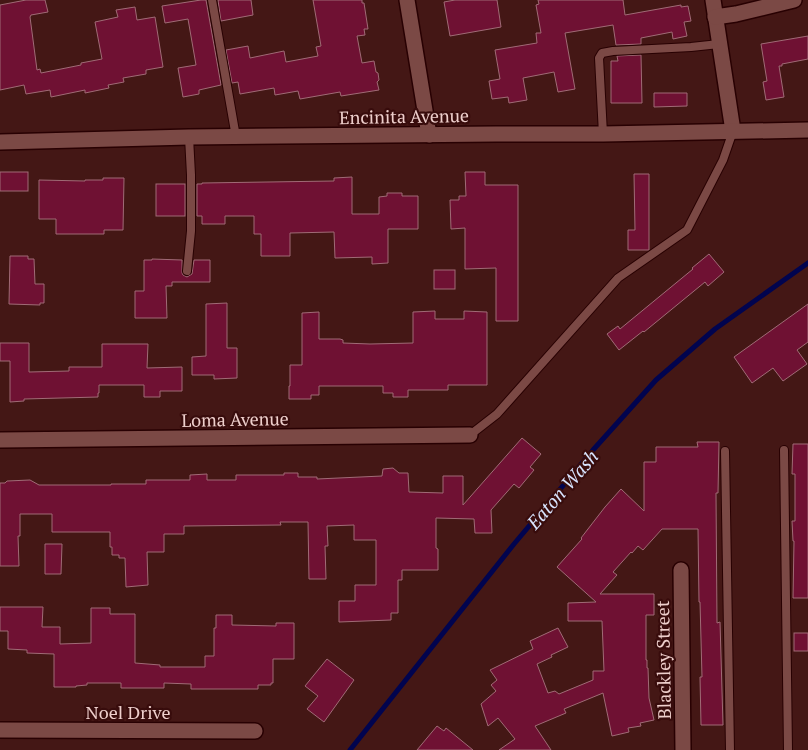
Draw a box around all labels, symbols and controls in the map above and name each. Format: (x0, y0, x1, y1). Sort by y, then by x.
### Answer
street label: Encinita Avenue (339, 103, 469, 129)
street label: Loma Avenue (181, 406, 289, 432)
water label: Eaton Wash (520, 444, 603, 535)
street label: Blackley Street (650, 600, 676, 720)
street label: Noel Drive (86, 700, 170, 724)

